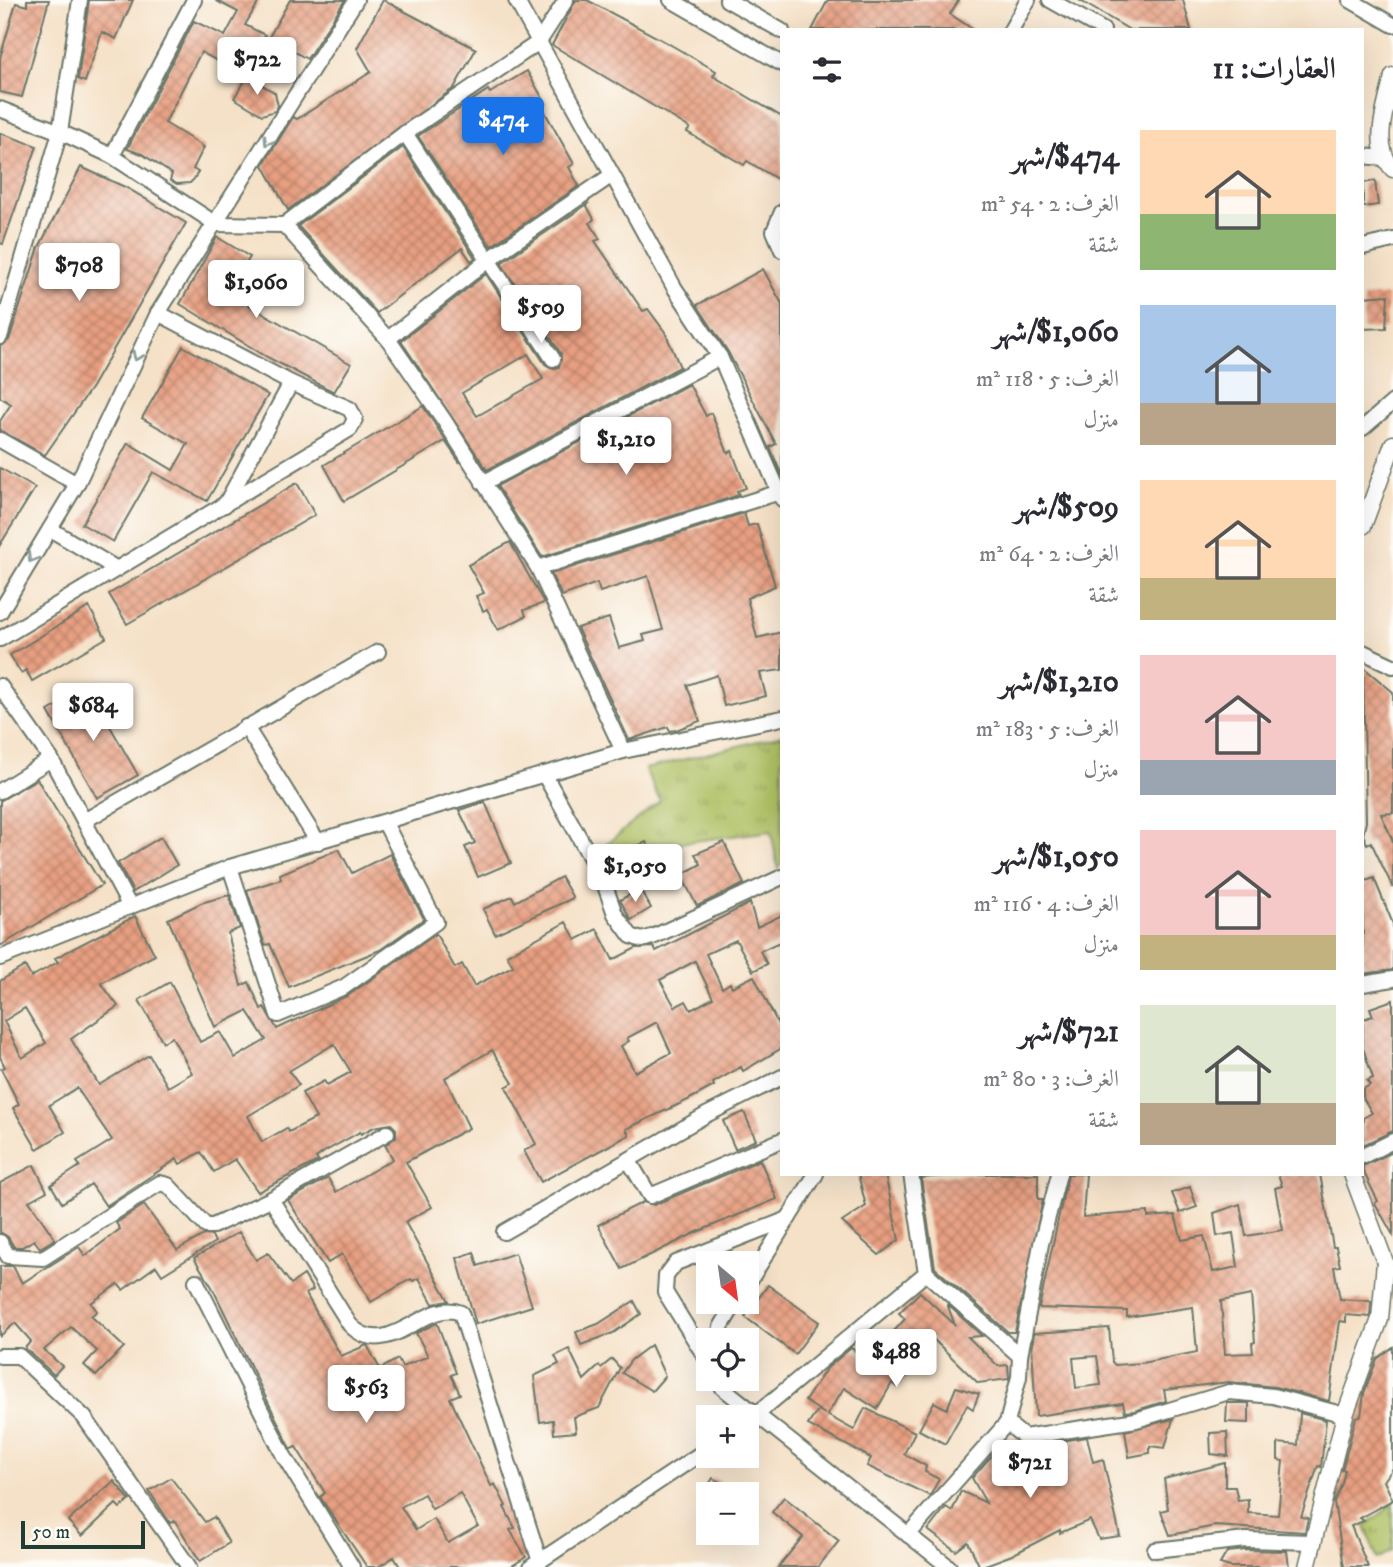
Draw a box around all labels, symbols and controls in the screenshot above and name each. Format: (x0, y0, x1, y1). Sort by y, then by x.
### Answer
pin: $722 (216, 38, 298, 97)
text: $722 (233, 45, 281, 74)
icon: filters (808, 51, 846, 89)
text: العقارات: 11 (1213, 51, 1336, 88)
pin: $474 (462, 97, 544, 157)
text: $474 (478, 105, 528, 134)
one-way arrow (263, 133, 276, 146)
text: $474/شهر (1011, 139, 1119, 176)
icon: home (1196, 158, 1280, 242)
text: الغرف: 2 · 54 m² (981, 190, 1119, 219)
text: شقة (1089, 231, 1119, 260)
pin: $708 (38, 244, 120, 303)
text: $708 (55, 251, 103, 280)
pin: $1,060 (199, 260, 313, 320)
text: $1,060 (224, 268, 288, 297)
pin: $509 (500, 286, 582, 345)
text: $509 (517, 293, 565, 322)
text: $1,060/شهر (993, 314, 1119, 351)
icon: home (1196, 333, 1280, 417)
one-way arrow (132, 349, 146, 361)
text: الغرف: 5 · 118 m² (976, 365, 1119, 394)
text: منزل (1084, 406, 1119, 435)
pin: $1,210 (569, 418, 683, 477)
text: $1,210 (596, 425, 656, 454)
text: $509/شهر (1014, 489, 1119, 526)
icon: home (1196, 508, 1280, 592)
text: الغرف: 2 · 64 m² (979, 540, 1119, 569)
one-way arrow (28, 550, 41, 563)
text: شقة (1089, 581, 1119, 610)
text: $1,210/شهر (999, 664, 1119, 701)
icon: home (1196, 683, 1280, 767)
pin: $684 (52, 684, 134, 743)
text: $684 (68, 691, 118, 720)
text: الغرف: 5 · 183 m² (976, 715, 1119, 744)
text: منزل (1084, 756, 1119, 785)
text: $1,050/شهر (994, 839, 1119, 876)
pin: $1,050 (578, 844, 692, 904)
text: $1,050 (603, 852, 667, 881)
icon: home (1196, 858, 1280, 942)
text: الغرف: 4 · 116 m² (974, 890, 1119, 919)
text: منزل (1084, 931, 1119, 960)
text: $721/شهر (1019, 1014, 1119, 1051)
icon: home (1196, 1033, 1280, 1117)
text: الغرف: 3 · 80 m² (983, 1065, 1119, 1094)
text: شقة (1089, 1106, 1119, 1135)
north arrow (696, 1251, 760, 1314)
map controls (696, 1251, 759, 1545)
button: locate (696, 1328, 759, 1391)
pin: $488 (855, 1330, 937, 1389)
text: $488 (872, 1337, 920, 1366)
pin: $563 (325, 1366, 407, 1425)
text: $563 (344, 1373, 388, 1402)
button: + (696, 1405, 759, 1468)
pin: $721 (989, 1440, 1071, 1500)
text: $721 (1008, 1448, 1052, 1477)
button: − (696, 1482, 759, 1545)
scale bar (21, 1518, 145, 1550)
text: 50 m (32, 1521, 70, 1544)

